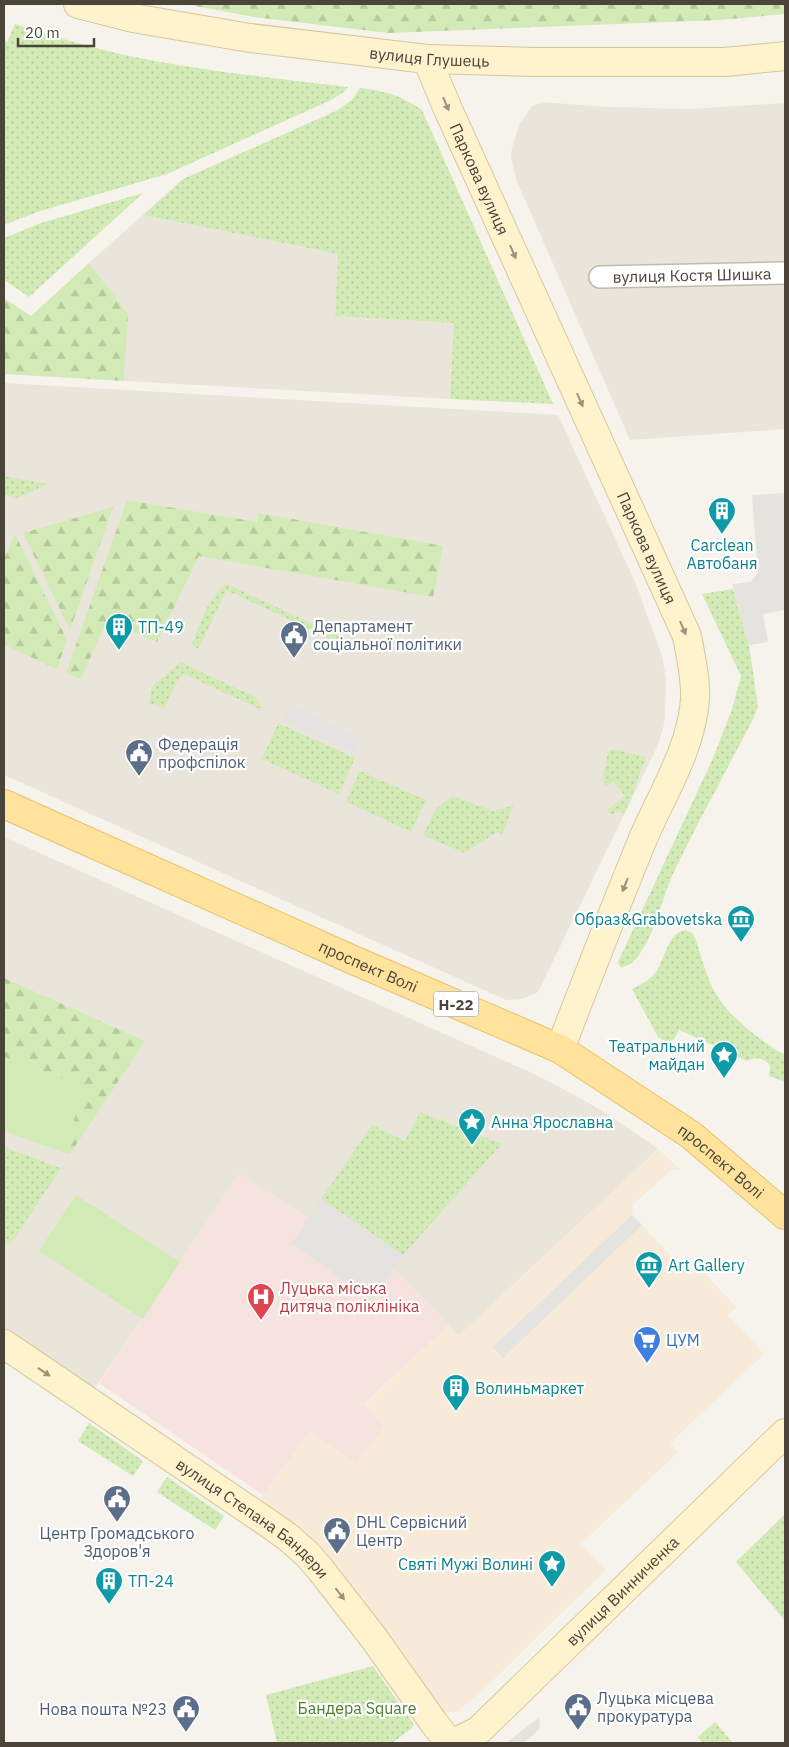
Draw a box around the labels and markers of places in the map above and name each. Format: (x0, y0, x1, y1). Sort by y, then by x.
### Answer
building icon: Carclean Автобаня (707, 496, 737, 535)
place label: Carclean Автобаня (687, 535, 757, 573)
building icon: ТП-49 (104, 612, 134, 651)
place label: Департамент соціальної політики (313, 616, 462, 654)
place label: ТП-49 (138, 617, 184, 637)
public building icon: Департамент соціальної політики (279, 620, 309, 659)
place label: Федерація профспілок (158, 734, 246, 772)
public building icon: Федерація профспілок (124, 738, 154, 777)
museum icon: Образ&Grabovetska (726, 904, 756, 943)
place label: Образ&Grabovetska (574, 909, 722, 929)
place label: Театральний майдан (609, 1036, 705, 1074)
place icon: Театральний майдан (709, 1040, 739, 1079)
place icon: Анна Ярославна (457, 1107, 487, 1146)
place label: Анна Ярославна (491, 1112, 614, 1132)
museum icon: Art Gallery (634, 1250, 664, 1289)
place label: Art Gallery (668, 1255, 745, 1275)
place label: Луцька міська дитяча поліклініка (280, 1278, 420, 1316)
hospital icon: Луцька міська дитяча поліклініка (246, 1282, 276, 1321)
supermarket icon: ЦУМ (632, 1325, 662, 1364)
place label: ЦУМ (666, 1330, 700, 1350)
building icon: Волиньмаркет (441, 1373, 471, 1412)
place label: Волиньмаркет (475, 1378, 585, 1398)
public building icon: Центр Громадського Здоров'я (102, 1484, 132, 1523)
place label: DHL Сервісний Центр (356, 1512, 467, 1550)
public building icon: DHL Сервісний Центр (322, 1516, 352, 1555)
place label: Центр Громадського Здоров'я (40, 1523, 194, 1561)
place icon: Святі Мужі Волині (537, 1549, 567, 1588)
place label: Святі Мужі Волині (398, 1554, 533, 1574)
building icon: ТП-24 (94, 1566, 124, 1605)
place label: ТП-24 (128, 1571, 174, 1591)
place label: Луцька місцева прокуратура (597, 1688, 714, 1726)
public building icon: Луцька місцева прокуратура (563, 1692, 593, 1731)
public building icon: Нова пошта №23 (171, 1694, 201, 1733)
place label: Нова пошта №23 (39, 1699, 167, 1719)

